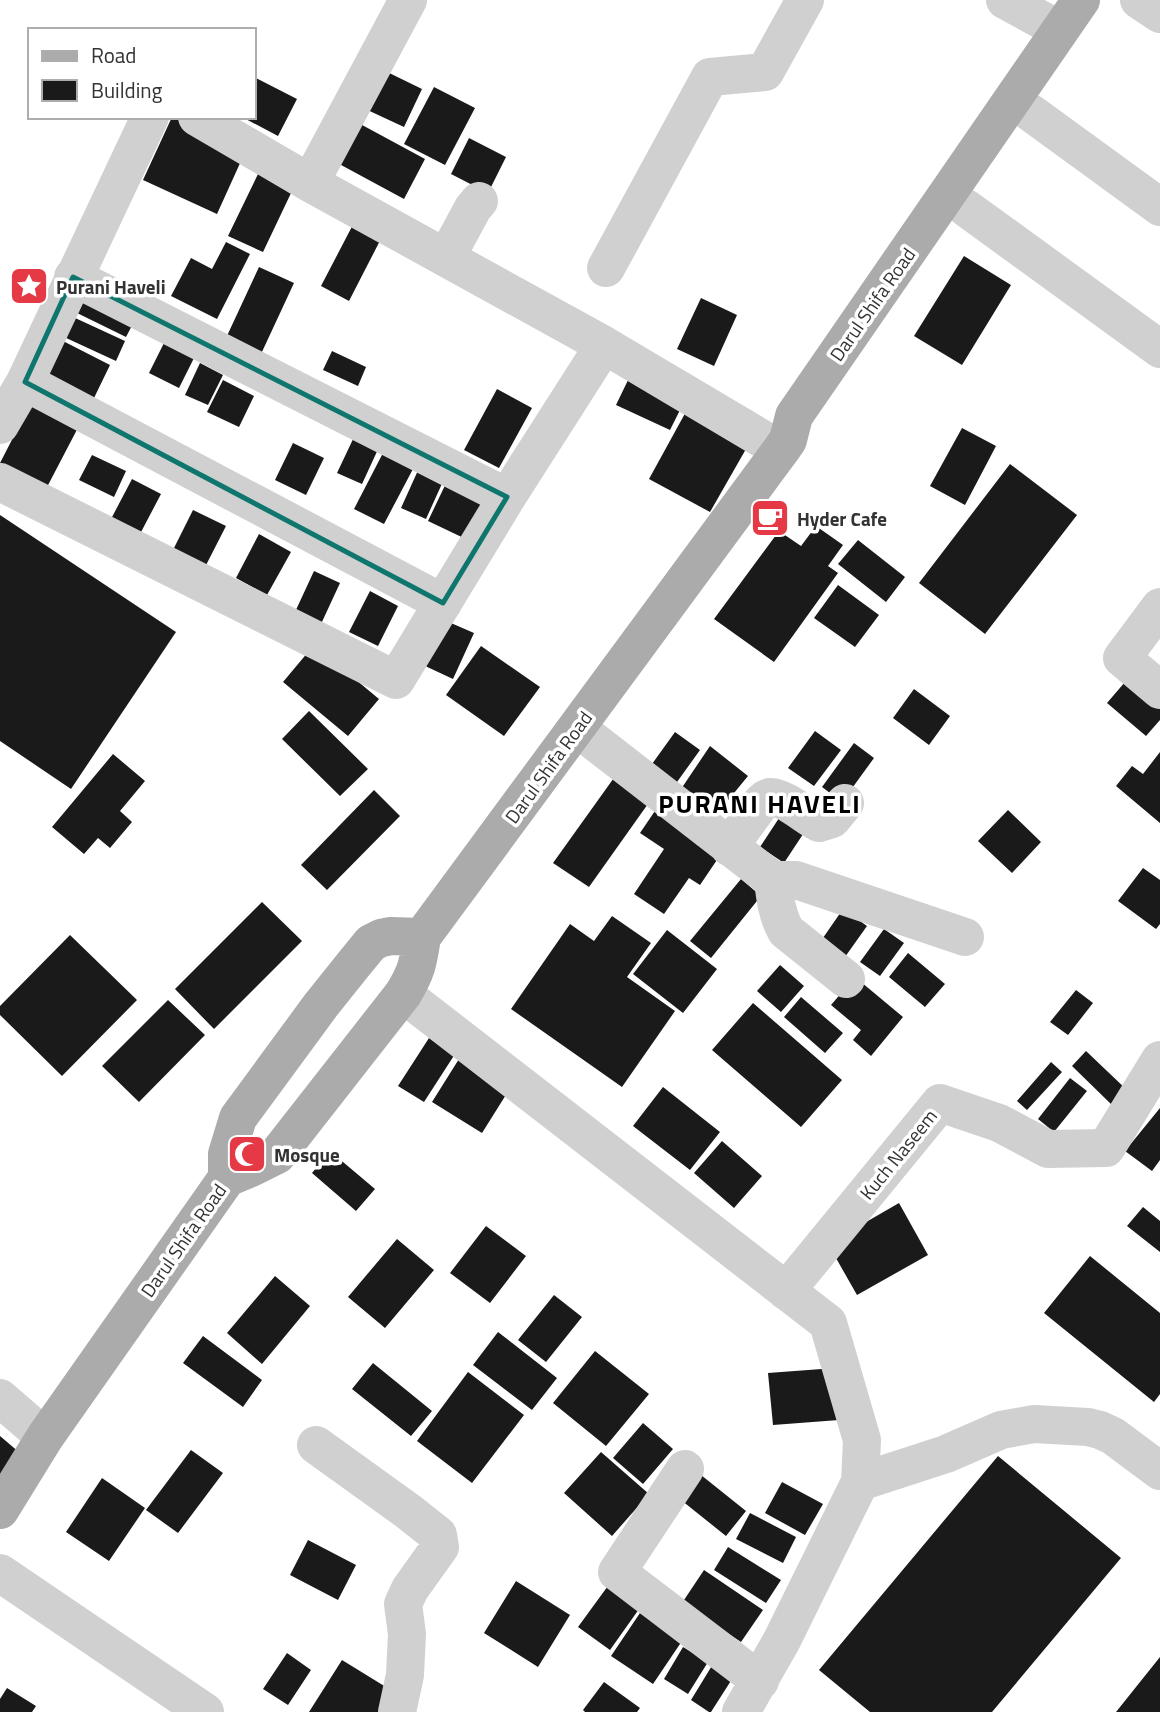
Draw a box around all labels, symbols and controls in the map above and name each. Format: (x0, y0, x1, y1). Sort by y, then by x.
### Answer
legend (28, 28, 256, 119)
text: Road (91, 39, 136, 71)
text: Building (91, 74, 163, 106)
street label: Darul Shifa Road (822, 241, 922, 367)
place icon: Purani Haveli (8, 265, 50, 307)
place label: Purani Haveli (56, 272, 166, 301)
cafe icon: Hyder Cafe (749, 497, 791, 539)
place label: Hyder Cafe (797, 504, 887, 533)
street label: Darul Shifa Road (497, 705, 599, 829)
district label: PURANI HAVELI (658, 784, 862, 823)
street label: Kuch Naseem (852, 1102, 944, 1206)
mosque icon: Mosque (226, 1133, 268, 1175)
place label: Mosque (274, 1140, 340, 1169)
street label: Darul Shifa Road (133, 1177, 233, 1303)

